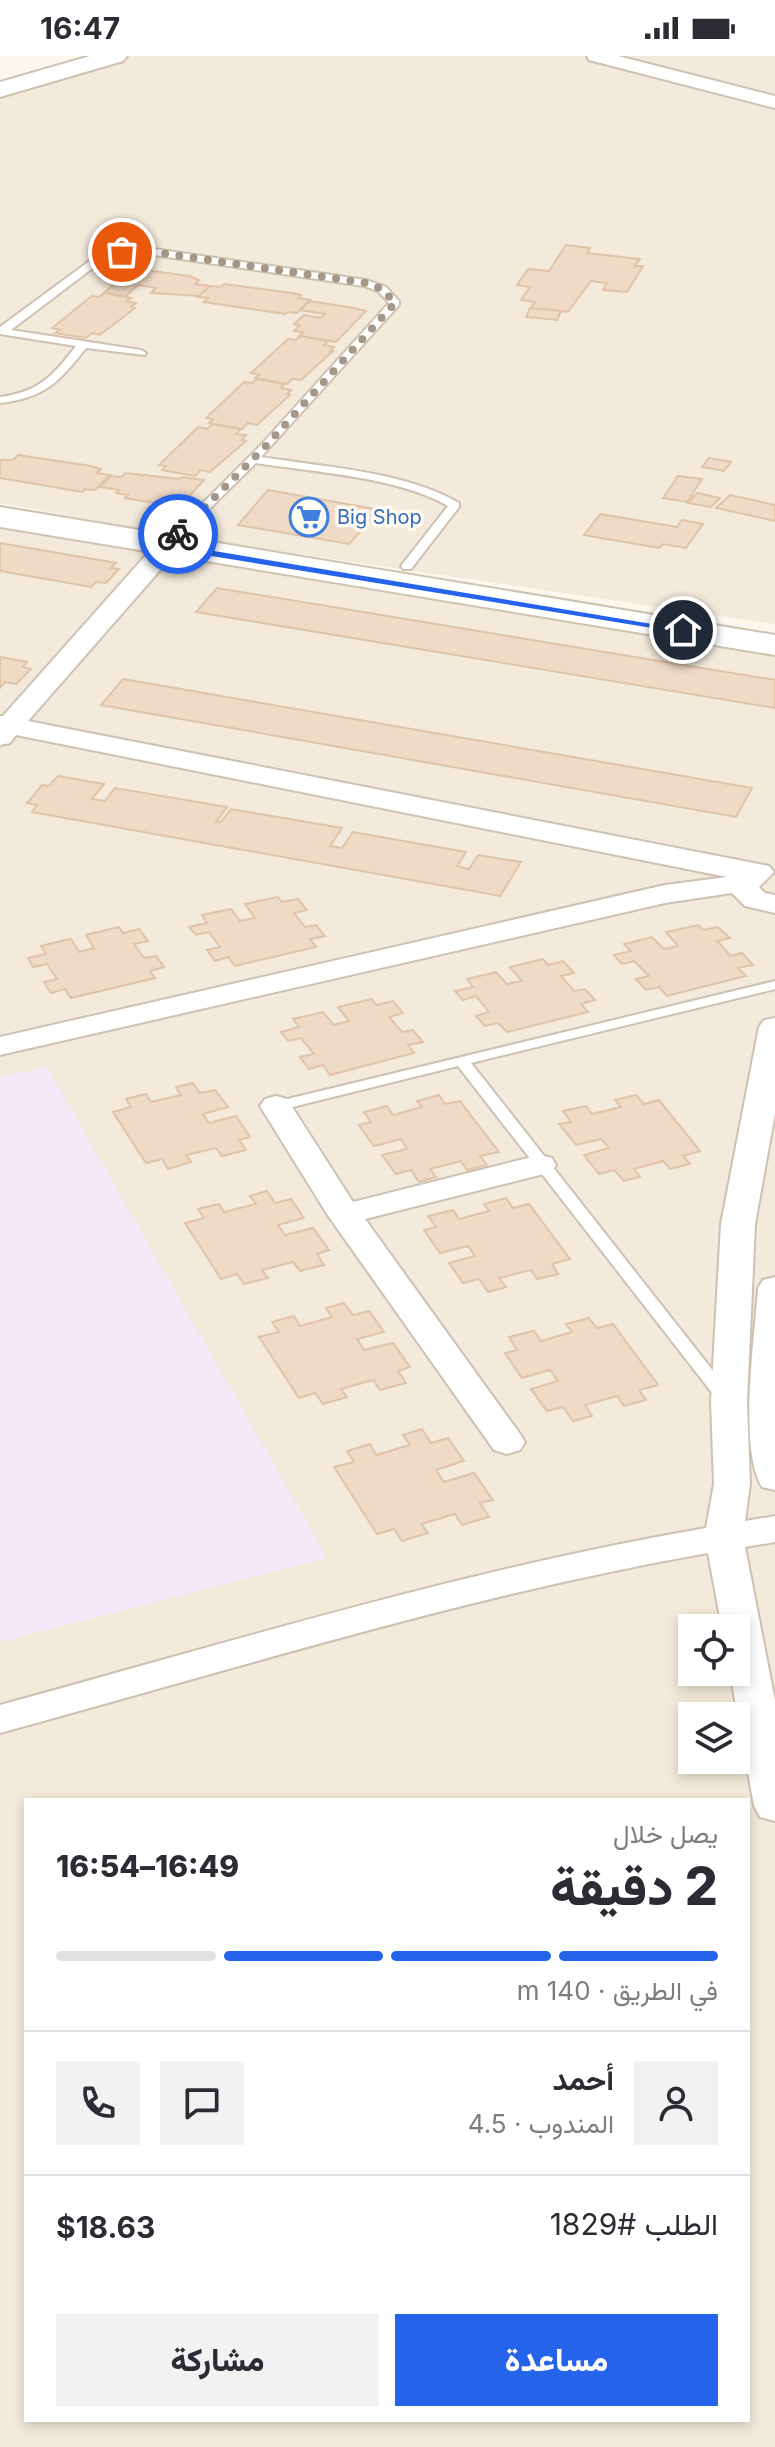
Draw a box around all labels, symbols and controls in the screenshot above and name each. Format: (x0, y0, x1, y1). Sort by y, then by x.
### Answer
text: 16:47 (40, 10, 120, 46)
pin (88, 218, 156, 286)
icon: bag (100, 230, 144, 274)
courier (138, 494, 218, 574)
supermarket icon: Big Shop (288, 496, 330, 538)
place label: Big Shop (337, 505, 422, 529)
icon: bike (156, 512, 200, 556)
pin (649, 596, 717, 664)
icon: home (661, 608, 705, 652)
map controls (678, 1614, 750, 1774)
button: locate (678, 1614, 750, 1686)
button: layers (678, 1702, 750, 1774)
text: يصل خلال (613, 1818, 718, 1849)
text: 16:49–16:54 (56, 1848, 239, 1884)
text: 2 دقيقة (550, 1855, 718, 1918)
text: في الطريق · 140 m (517, 1975, 718, 2006)
button: phone (56, 2061, 140, 2145)
button: chat (160, 2061, 244, 2145)
text: أحمد (552, 2061, 614, 2097)
button: person (634, 2061, 718, 2145)
text: المندوب · 4.5 (468, 2108, 614, 2139)
text: الطلب #1829 (550, 2206, 718, 2242)
text: $18.63 (56, 2209, 155, 2245)
button: مشاركة (56, 2314, 379, 2406)
button: مساعدة (395, 2314, 718, 2406)

